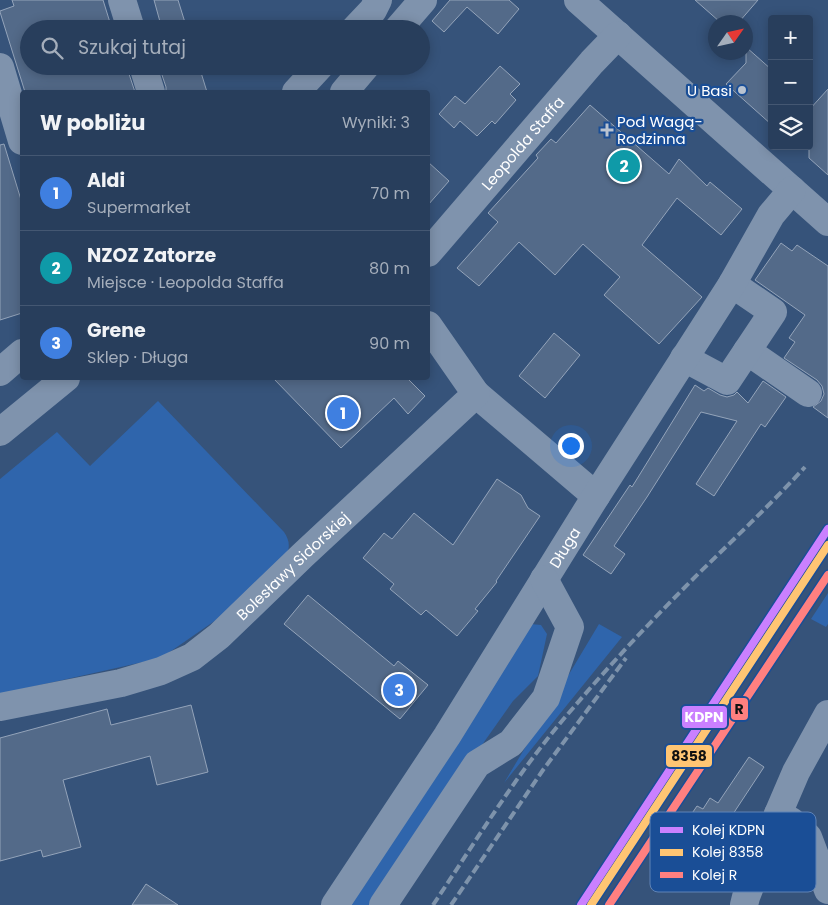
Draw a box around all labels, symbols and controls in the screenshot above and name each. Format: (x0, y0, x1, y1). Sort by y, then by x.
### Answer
north arrow (708, 15, 753, 60)
map controls (768, 15, 813, 150)
button: + (768, 15, 813, 60)
search box (20, 20, 430, 75)
icon: search (38, 34, 66, 62)
text: Szukaj tutaj (78, 34, 186, 61)
button: − (768, 60, 813, 105)
place label: U Basi (687, 80, 732, 101)
marker: U Basi (736, 84, 748, 96)
street label: Leopolda Staffa (476, 92, 569, 194)
button: layers (768, 105, 813, 150)
text: W pobliżu (40, 108, 145, 137)
text: Wyniki: 3 (342, 111, 410, 134)
place label: Pod Wagą- Rodzinna (617, 111, 703, 149)
marker: Pod Wagą- Rodzinna (601, 124, 613, 136)
pin: 2 (608, 147, 640, 185)
text: Aldi (87, 167, 125, 194)
text: 1 (53, 182, 59, 205)
text: 70 m (370, 182, 410, 205)
text: Supermarket (87, 196, 191, 219)
text: NZOZ Zatorze (87, 242, 216, 269)
text: 2 (51, 257, 61, 280)
text: 80 m (369, 257, 410, 280)
text: Miejsce · Leopolda Staffa (87, 271, 284, 294)
text: Grene (87, 317, 146, 344)
text: 3 (51, 332, 61, 355)
text: 90 m (369, 332, 410, 355)
text: Sklep · Długa (87, 346, 188, 369)
pin: 1 (327, 394, 359, 432)
your location (558, 433, 584, 459)
street label: Bolesławy Sidorskiej (231, 507, 354, 625)
street label: Długa (544, 523, 585, 572)
pin: 3 (383, 671, 415, 709)
line badge: R (730, 697, 749, 721)
text: R (734, 699, 744, 719)
line badge: KDPN (681, 705, 728, 729)
text: KDPN (684, 707, 724, 727)
line badge: 8358 (665, 744, 713, 768)
text: 8358 (671, 746, 707, 766)
legend (650, 812, 816, 892)
text: Kolej KDPN (692, 820, 765, 840)
text: Kolej 8358 (692, 842, 764, 862)
text: Kolej R (692, 865, 737, 885)

